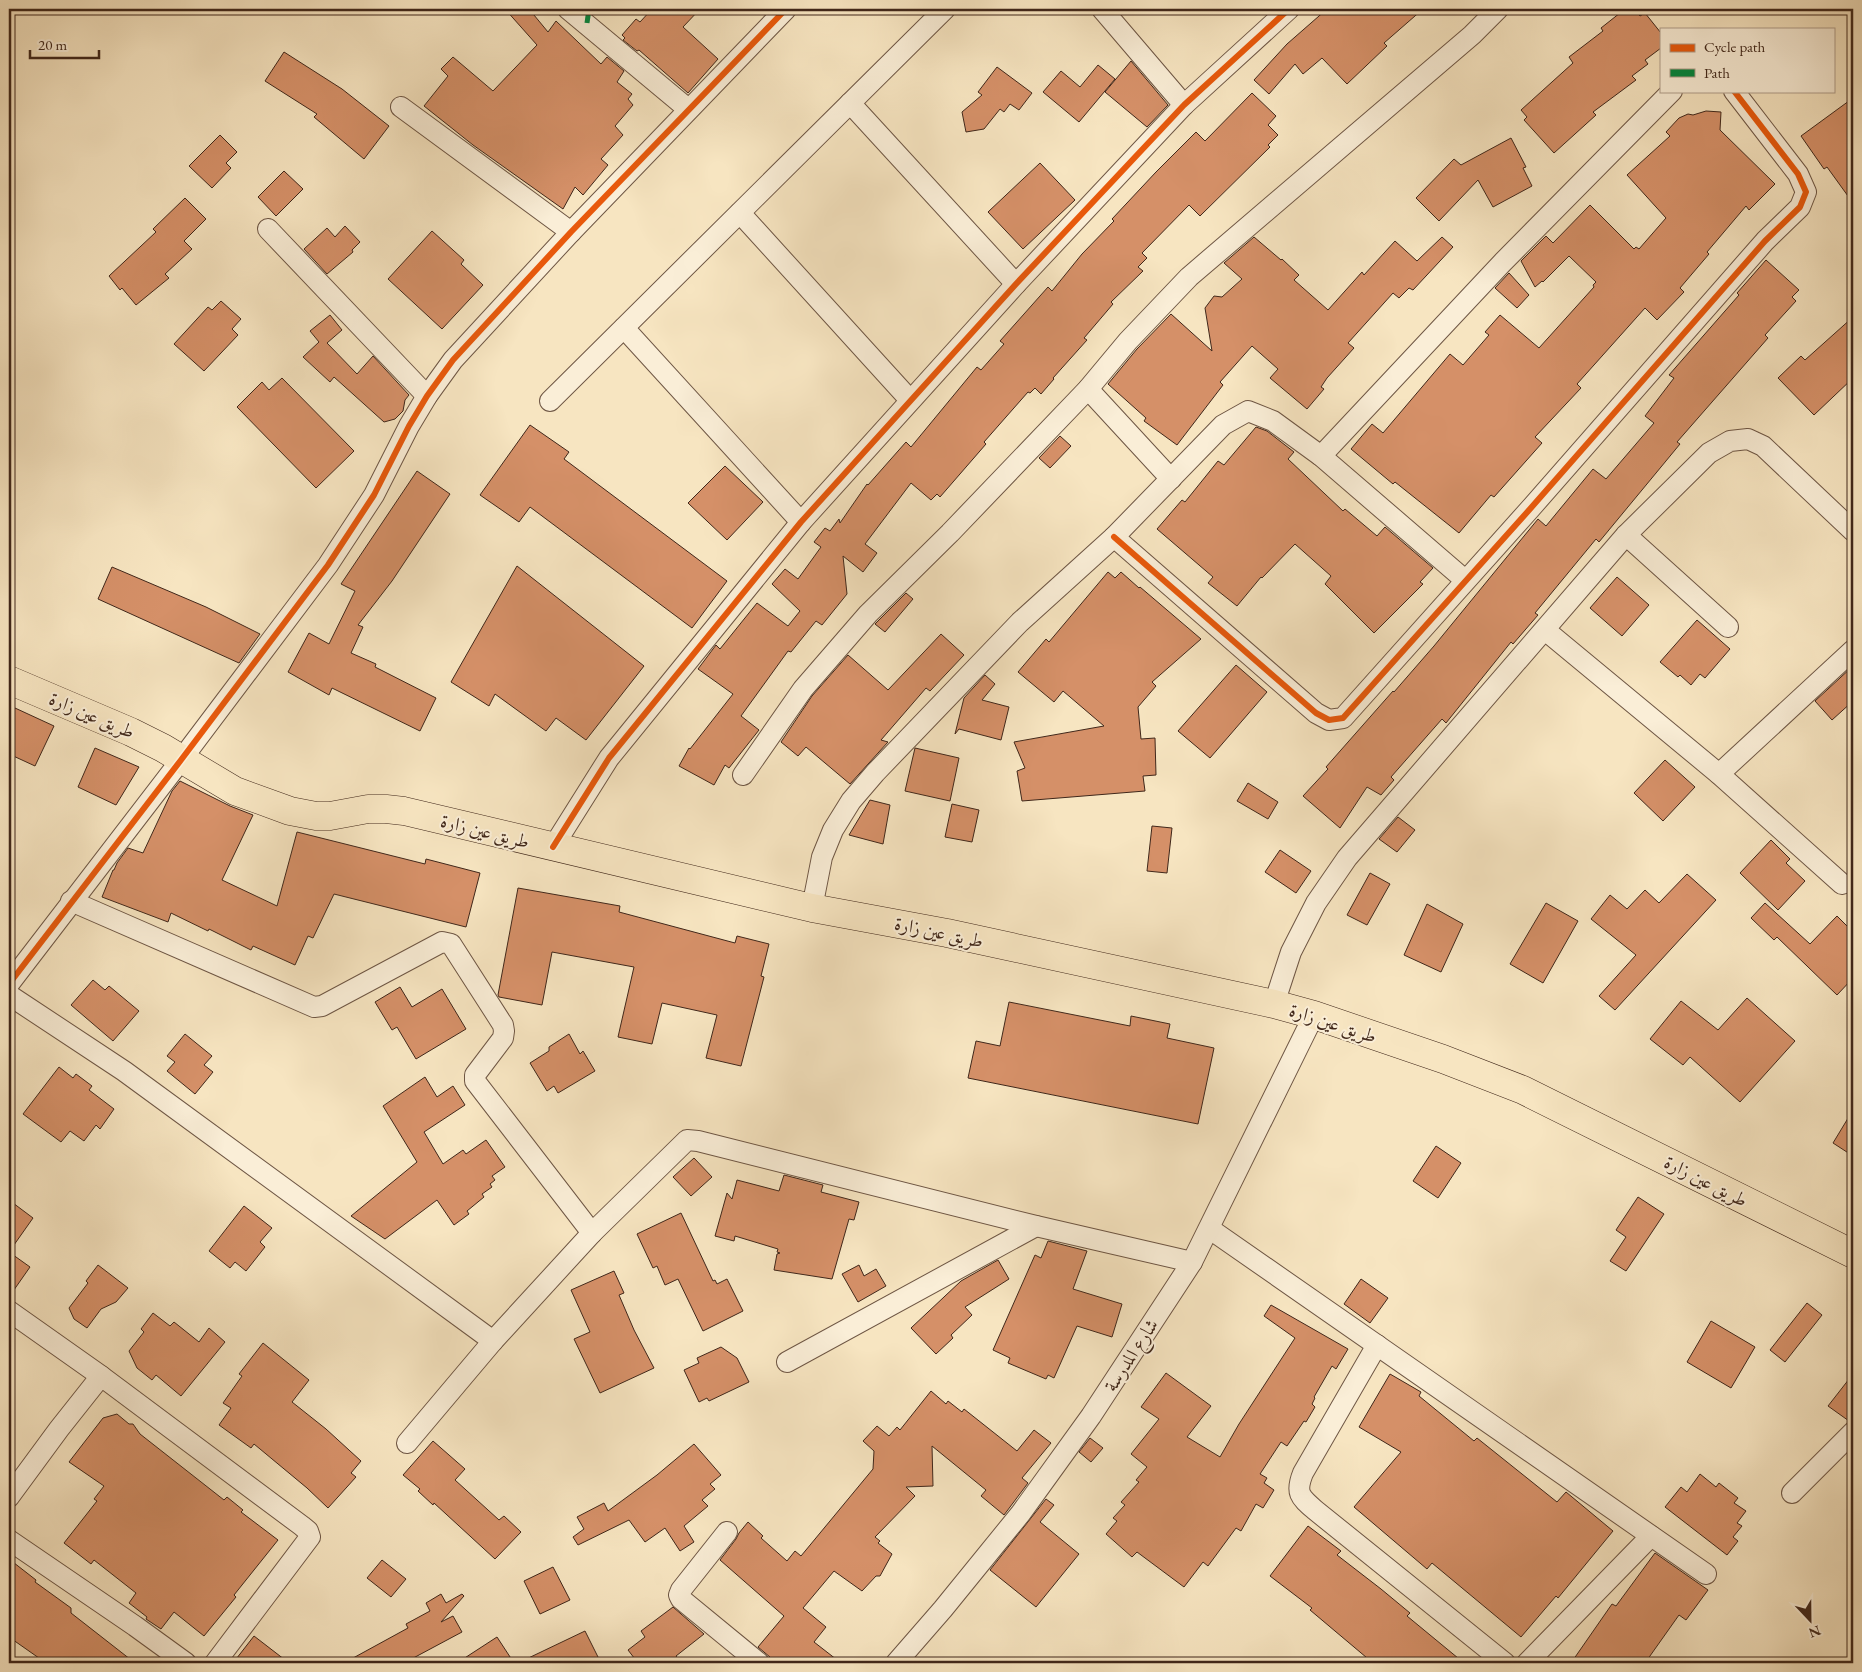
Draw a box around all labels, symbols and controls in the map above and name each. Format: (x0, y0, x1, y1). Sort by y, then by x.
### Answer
scale bar (30, 28, 99, 60)
legend (1660, 28, 1834, 92)
text: 20 m (38, 35, 67, 54)
text: Cycle path (1704, 37, 1766, 56)
text: Path (1704, 63, 1730, 82)
street label: طريق عين زارة (45, 686, 139, 744)
street label: طريق عين زارة (438, 808, 532, 854)
street label: طريق عين زارة (892, 910, 986, 954)
street label: طريق عين زارة (1286, 997, 1380, 1049)
street label: طريق عين زارة (1660, 1149, 1752, 1213)
street label: شارع المدرسة (1098, 1314, 1166, 1398)
north arrow (1784, 1594, 1834, 1644)
text: N (1806, 1622, 1823, 1643)

